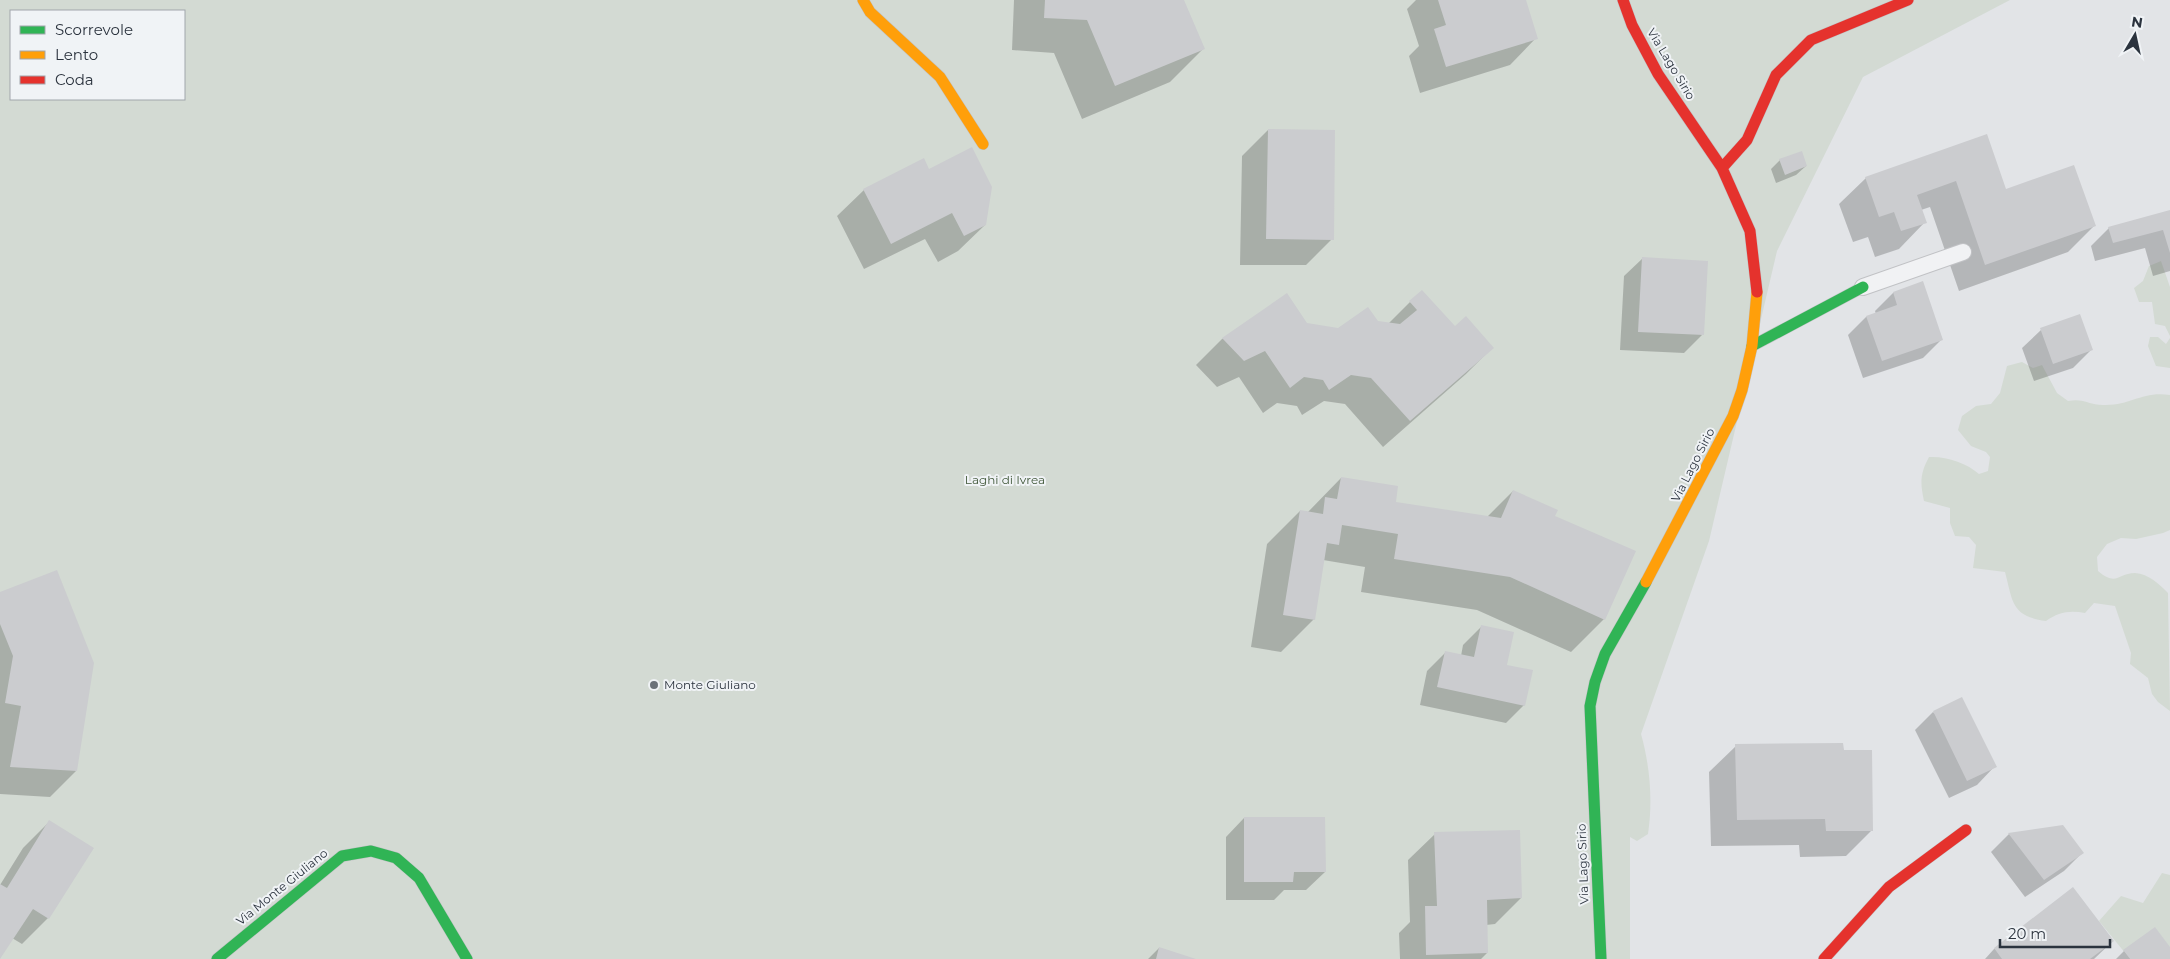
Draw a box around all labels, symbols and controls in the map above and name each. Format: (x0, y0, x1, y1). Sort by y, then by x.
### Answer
legend (10, 10, 185, 100)
north arrow (2110, 10, 2160, 60)
text: N (2130, 12, 2144, 32)
text: Scorrevole (55, 20, 133, 39)
street label: Via Lago Sirio (1644, 25, 1699, 102)
text: Lento (55, 45, 98, 64)
text: Coda (55, 70, 94, 89)
street label: Via Lago Sirio (1668, 425, 1718, 504)
park label: Laghi di Ivrea (965, 472, 1045, 487)
place label: Monte Giuliano (664, 677, 756, 692)
marker: Monte Giuliano (648, 679, 660, 691)
street label: Via Lago Sirio (1574, 823, 1591, 905)
street label: Via Monte Giuliano (233, 845, 331, 928)
scale bar (2000, 916, 2110, 948)
text: 20 m (2008, 924, 2046, 943)

